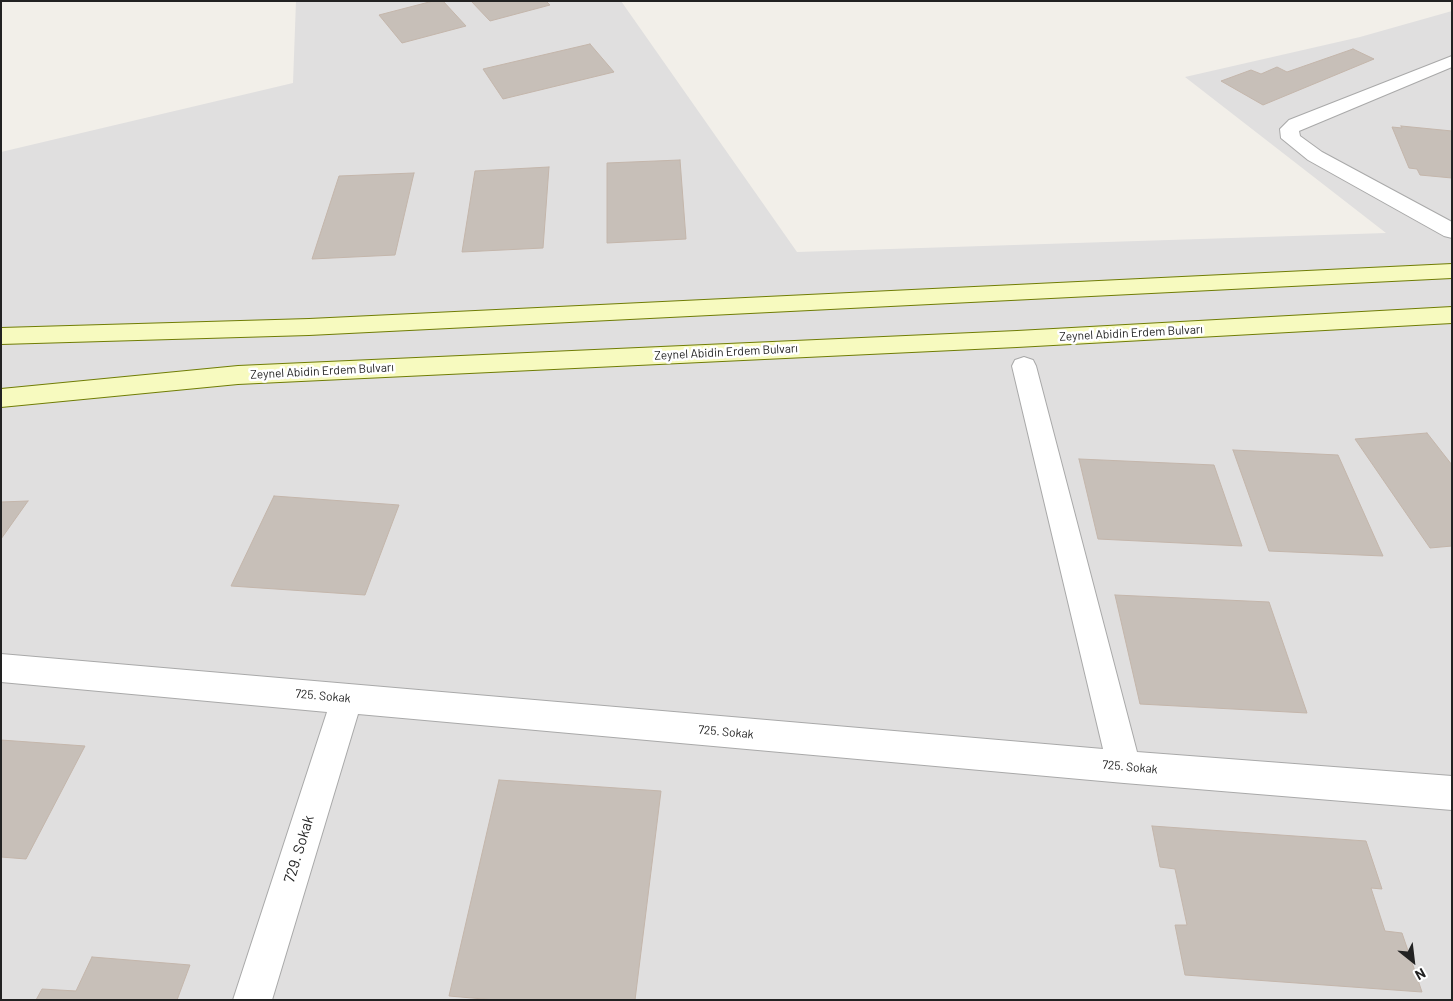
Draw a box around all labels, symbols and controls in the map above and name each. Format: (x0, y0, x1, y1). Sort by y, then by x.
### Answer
street label: Zeynel Abidin Erdem Bulvarı (1059, 322, 1203, 344)
street label: Zeynel Abidin Erdem Bulvarı (654, 341, 798, 363)
street label: Zeynel Abidin Erdem Bulvarı (250, 360, 394, 382)
street label: 725. Sokak (295, 686, 351, 706)
street label: 725. Sokak (698, 722, 754, 742)
street label: 725. Sokak (1102, 757, 1158, 777)
street label: 729. Sokak (280, 813, 318, 885)
north arrow (1388, 936, 1438, 986)
text: N (1412, 965, 1429, 984)

